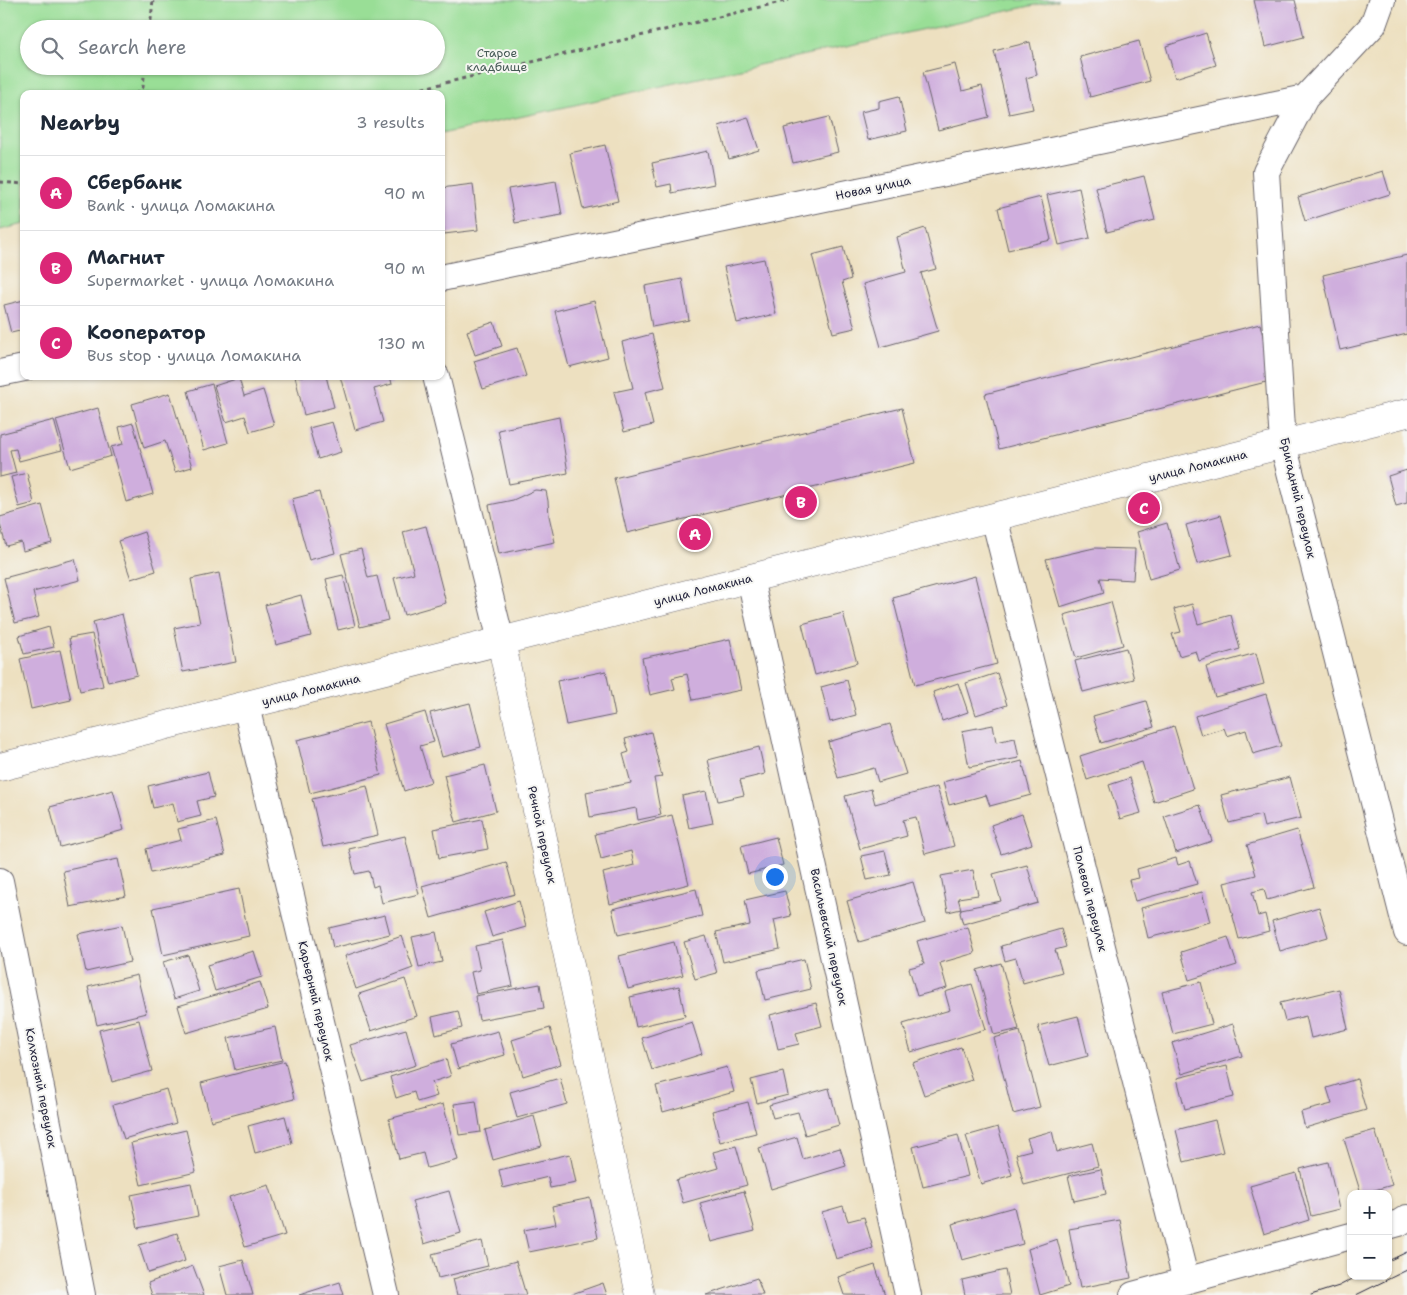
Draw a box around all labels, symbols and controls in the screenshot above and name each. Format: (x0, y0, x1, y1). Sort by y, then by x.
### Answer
search box (20, 20, 445, 75)
icon: search (38, 34, 66, 62)
text: Search here (78, 35, 187, 60)
park label: Старое кладбище (467, 45, 528, 75)
text: Nearby (40, 109, 120, 137)
text: 3 results (356, 112, 425, 133)
text: Сбербанк (87, 170, 182, 195)
street label: Новая улица (834, 172, 913, 204)
text: A (50, 183, 62, 204)
text: 90 m (384, 183, 425, 204)
text: Bank · улица Ломакина (87, 195, 275, 216)
text: Магнит (87, 245, 165, 270)
text: B (51, 258, 61, 279)
text: 90 m (384, 258, 425, 279)
text: Supermarket · улица Ломакина (87, 270, 334, 291)
text: Кооператор (87, 320, 206, 345)
text: C (51, 333, 61, 354)
text: 130 m (378, 333, 425, 354)
text: Bus stop · улица Ломакина (87, 345, 301, 366)
street label: Бригадный переулок (1276, 436, 1320, 561)
street label: улица Ломакина (1147, 446, 1249, 486)
pin: B (785, 483, 817, 521)
pin: C (1128, 489, 1160, 527)
pin: A (679, 515, 711, 553)
street label: улица Ломакина (652, 570, 754, 610)
street label: улица Ломакина (260, 670, 362, 710)
street label: Речной переулок (524, 785, 560, 886)
street label: Полевой переулок (1069, 845, 1111, 954)
your location (762, 864, 788, 890)
street label: Васильевский переулок (807, 867, 851, 1008)
street label: Карьерный переулок (294, 939, 338, 1063)
street label: Колхозный переулок (21, 1027, 61, 1150)
map controls (1347, 1190, 1392, 1280)
button: + (1347, 1190, 1392, 1235)
button: − (1347, 1235, 1392, 1280)

